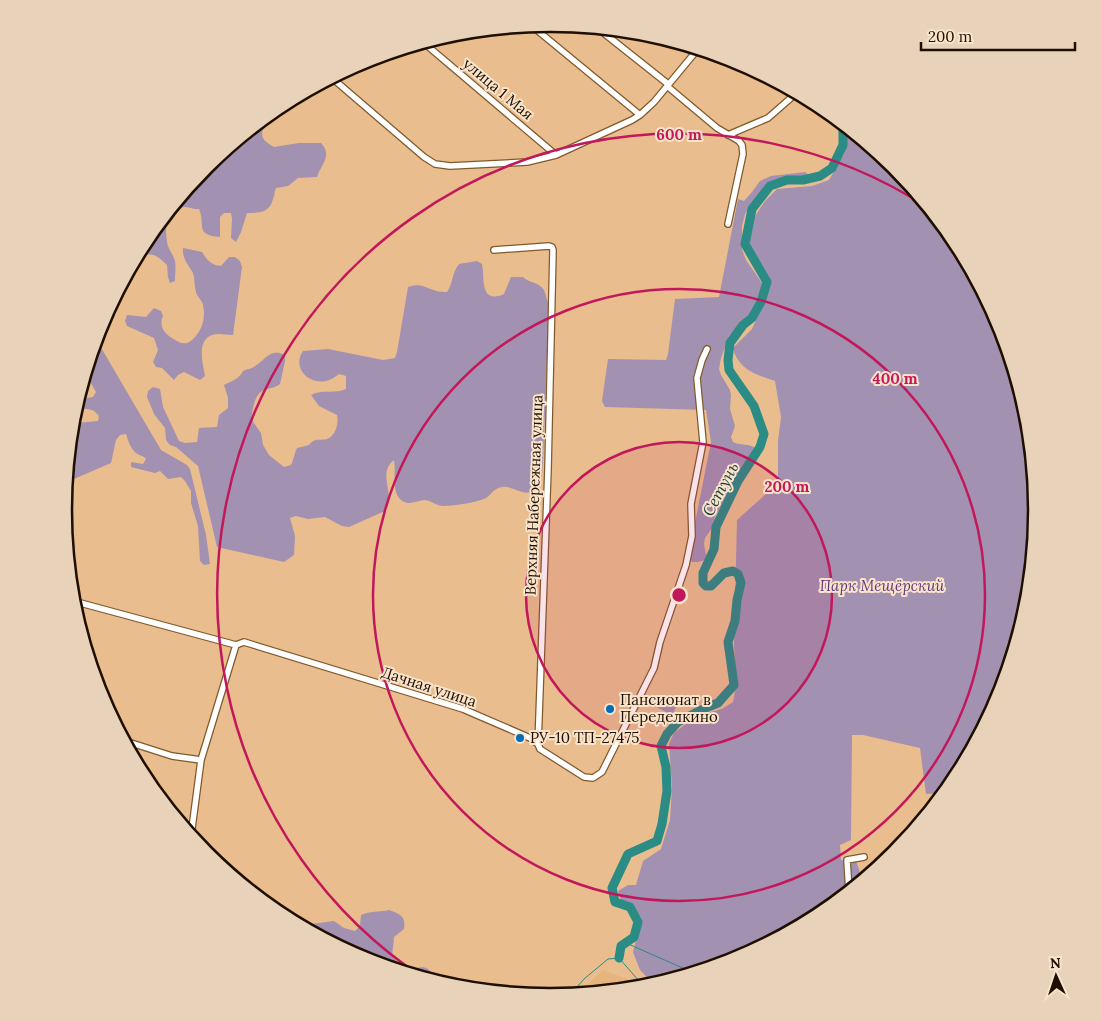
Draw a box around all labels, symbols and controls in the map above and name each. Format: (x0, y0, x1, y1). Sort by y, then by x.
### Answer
scale bar (921, 20, 1075, 52)
text: 200 m (928, 27, 972, 46)
street label: улица 1 Мая (459, 54, 537, 124)
text: 600 m (656, 125, 702, 144)
text: 400 m (872, 369, 918, 388)
street label: Верхняя Набережная улица (521, 394, 547, 596)
water label: Сетунь (698, 458, 743, 519)
text: 200 m (765, 477, 810, 496)
park label: Парк Мещёрский (820, 576, 944, 595)
centre of rings (670, 586, 688, 604)
street label: Дачная улица (379, 662, 479, 711)
place label: Пансионат в Переделкино (620, 690, 718, 726)
marker: Пансионат в Переделкино (604, 703, 616, 715)
place label: РУ-10 ТП-27475 (530, 728, 640, 747)
marker: РУ-10 ТП-27475 (514, 732, 526, 744)
north arrow (1031, 951, 1081, 1001)
text: N (1049, 954, 1061, 972)

